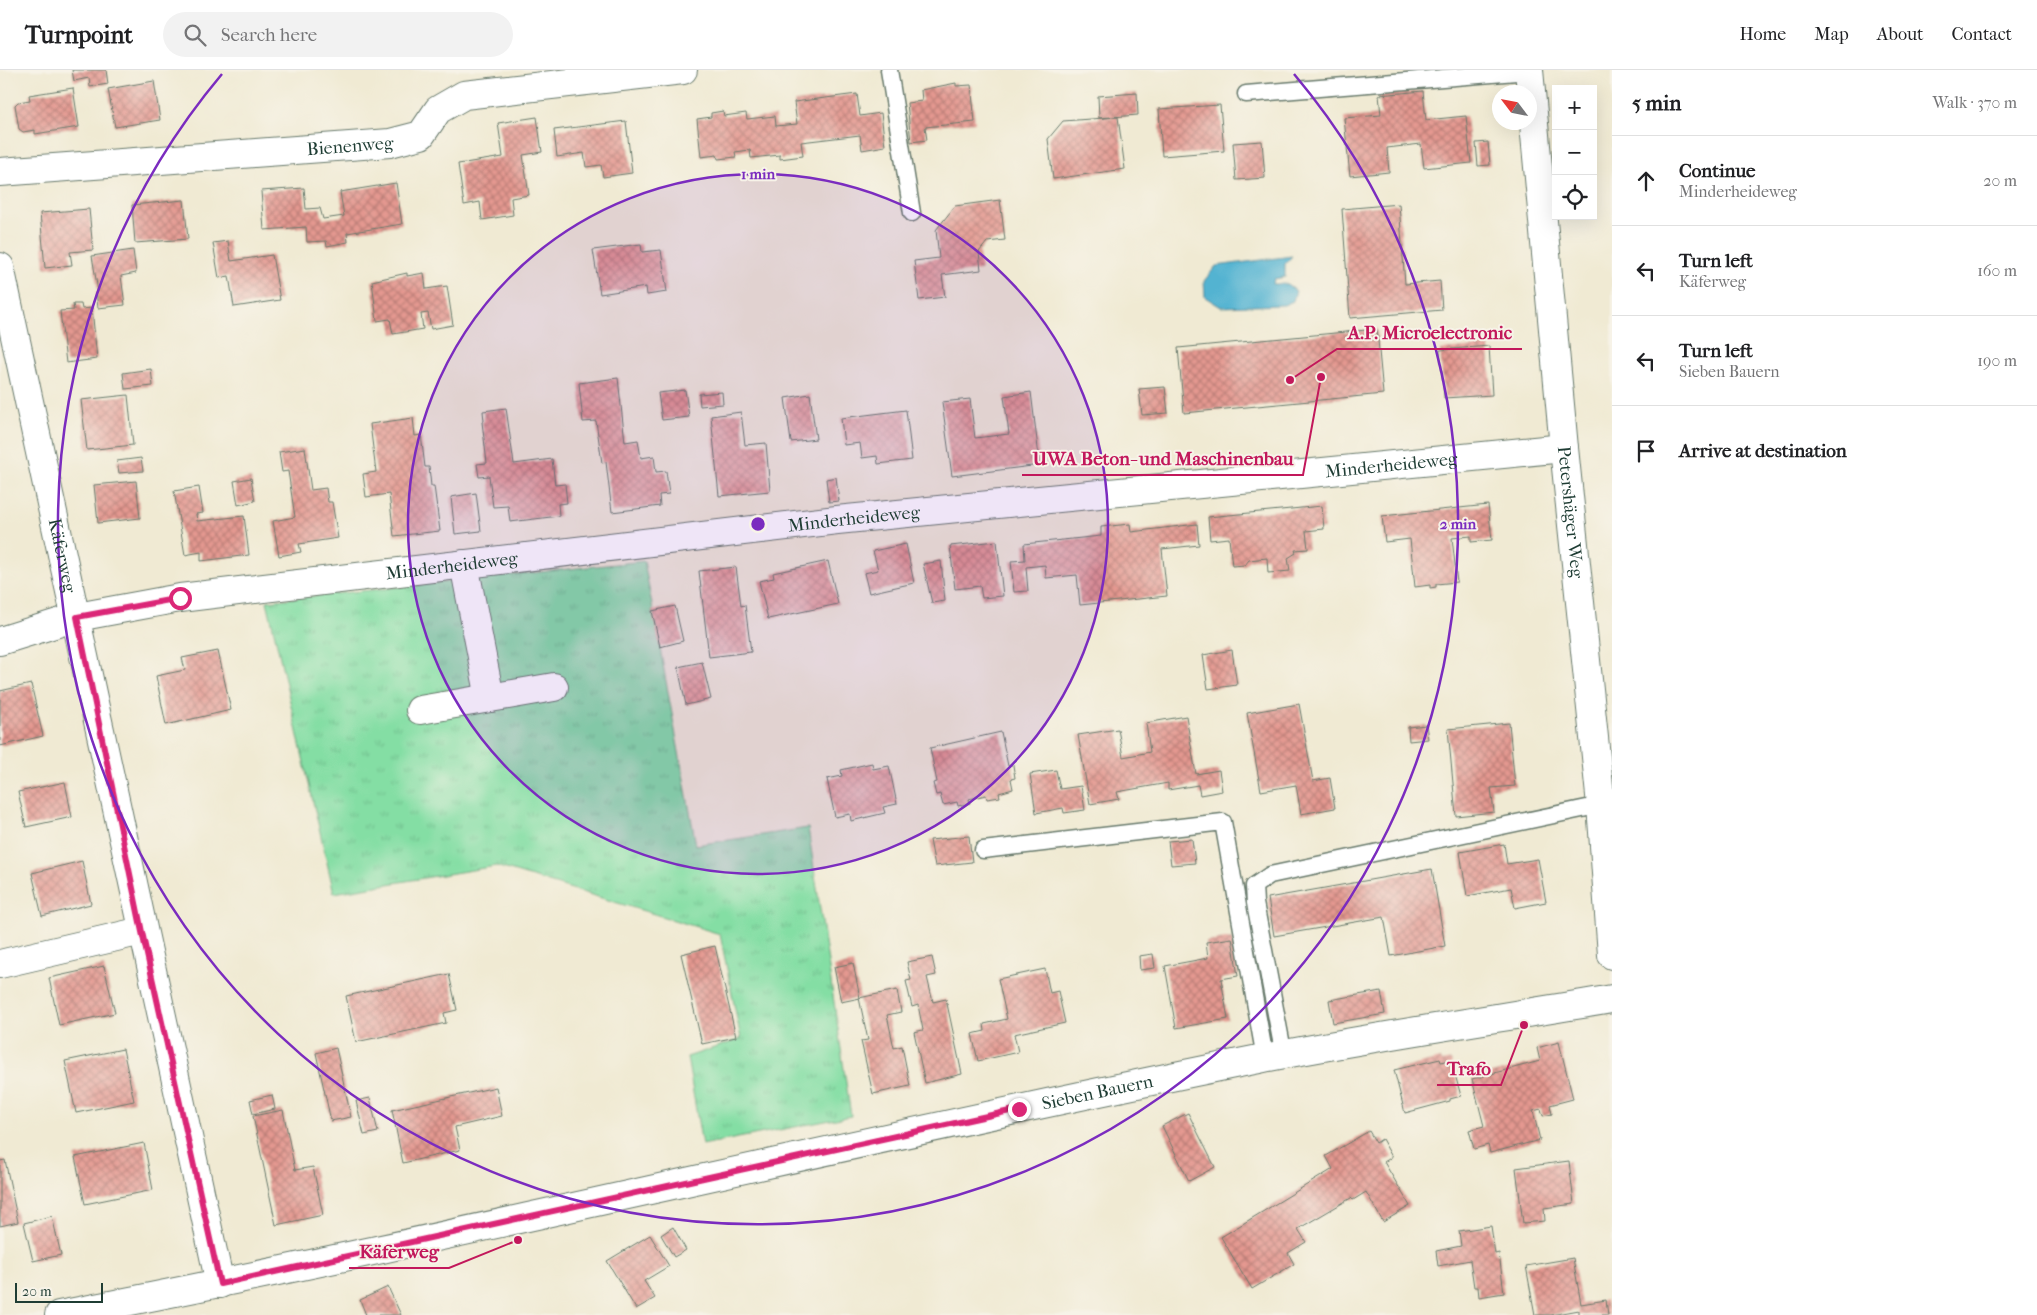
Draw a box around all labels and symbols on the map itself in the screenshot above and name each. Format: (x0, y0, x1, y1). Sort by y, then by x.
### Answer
north arrow (1492, 85, 1537, 130)
street label: Bienenweg (306, 133, 394, 160)
text: 1 min (741, 165, 775, 183)
callout: A.P. Microelectronic (1337, 315, 1522, 349)
text: A.P. Microelectronic (1347, 322, 1513, 344)
callout: UWA Beton- und Maschinenbau (1022, 441, 1303, 475)
street label: Petershäger Weg (1553, 445, 1587, 579)
text: UWA Beton- und Maschinenbau (1031, 448, 1294, 470)
street label: Minderheideweg (1324, 449, 1459, 483)
street label: Minderheideweg (787, 502, 921, 537)
centre of rings (749, 515, 767, 533)
text: 2 min (1440, 515, 1477, 533)
street label: Käferweg (44, 516, 80, 595)
street label: Minderheideweg (385, 548, 519, 584)
route start (169, 587, 192, 610)
callout: Trafo (1437, 1051, 1501, 1085)
text: Trafo (1446, 1058, 1491, 1080)
street label: Sieben Bauern (1040, 1071, 1155, 1115)
route end (1008, 1098, 1031, 1121)
callout: Käferweg (349, 1234, 449, 1268)
text: Käferweg (359, 1241, 440, 1263)
scale bar (15, 1280, 102, 1303)

